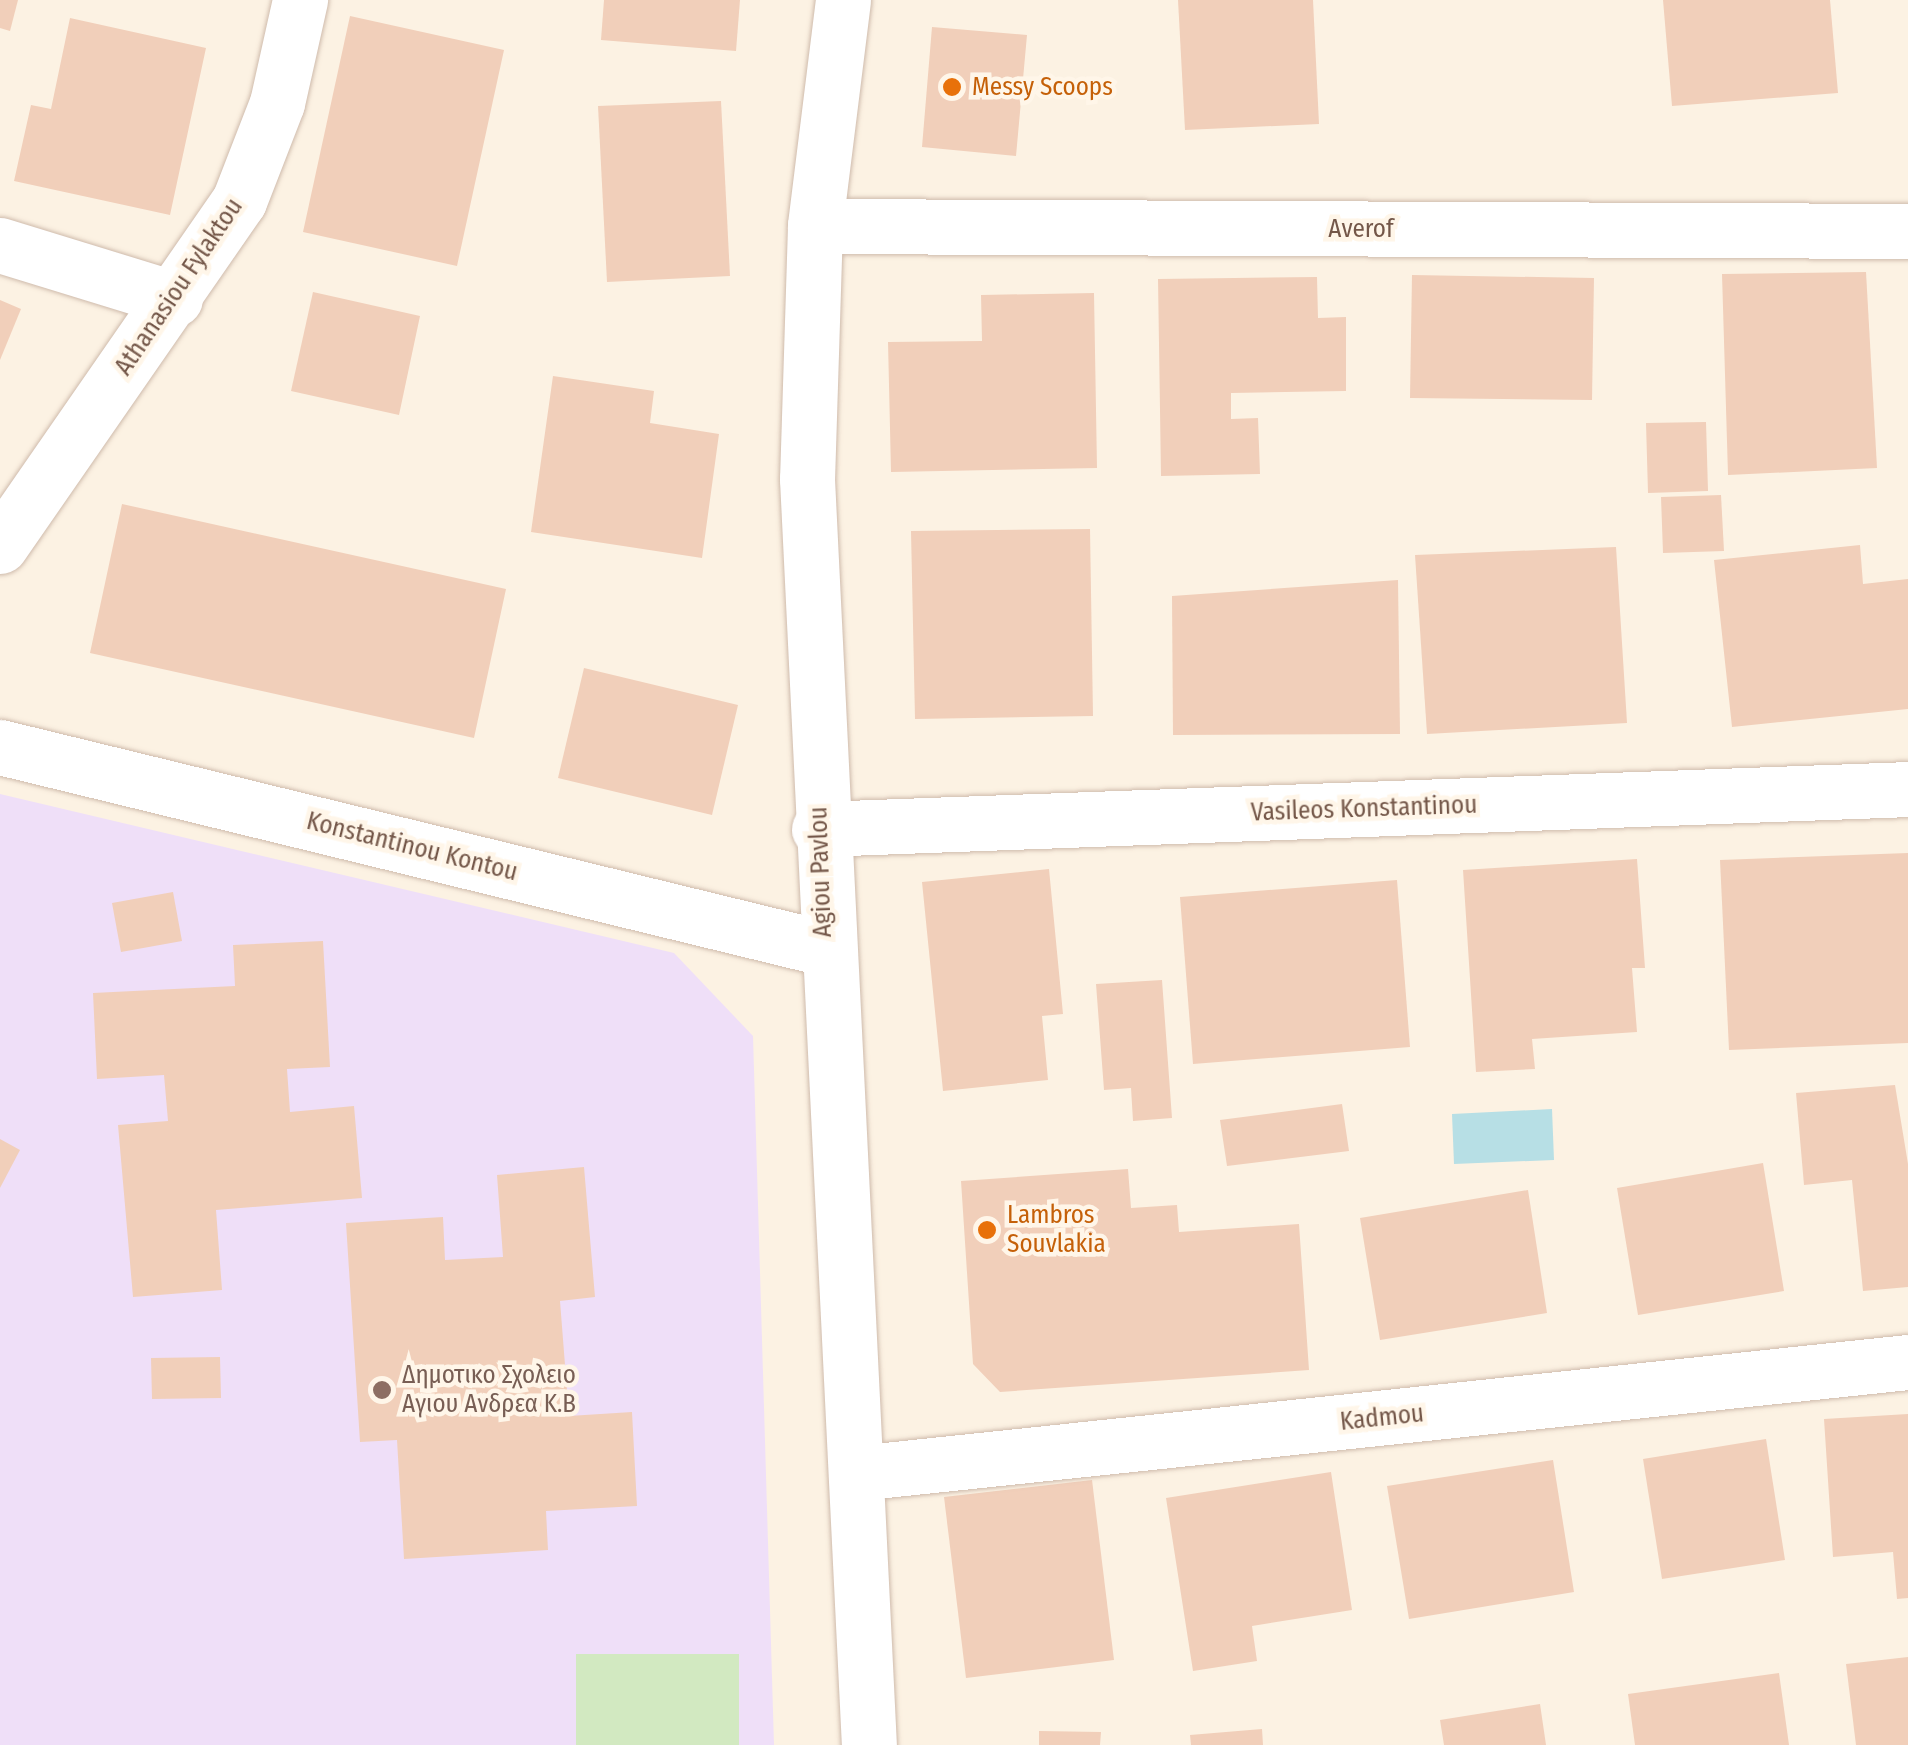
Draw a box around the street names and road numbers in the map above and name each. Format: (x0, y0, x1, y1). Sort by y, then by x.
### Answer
street label: Athanasiou Fylaktou (109, 193, 249, 381)
street label: Averof (1328, 214, 1394, 244)
street label: Vasileos Konstantinou (1250, 790, 1478, 828)
street label: Konstantinou Kontou (303, 806, 521, 888)
street label: Agiou Pavlou (804, 806, 838, 938)
street label: Kadmou (1339, 1399, 1425, 1437)

